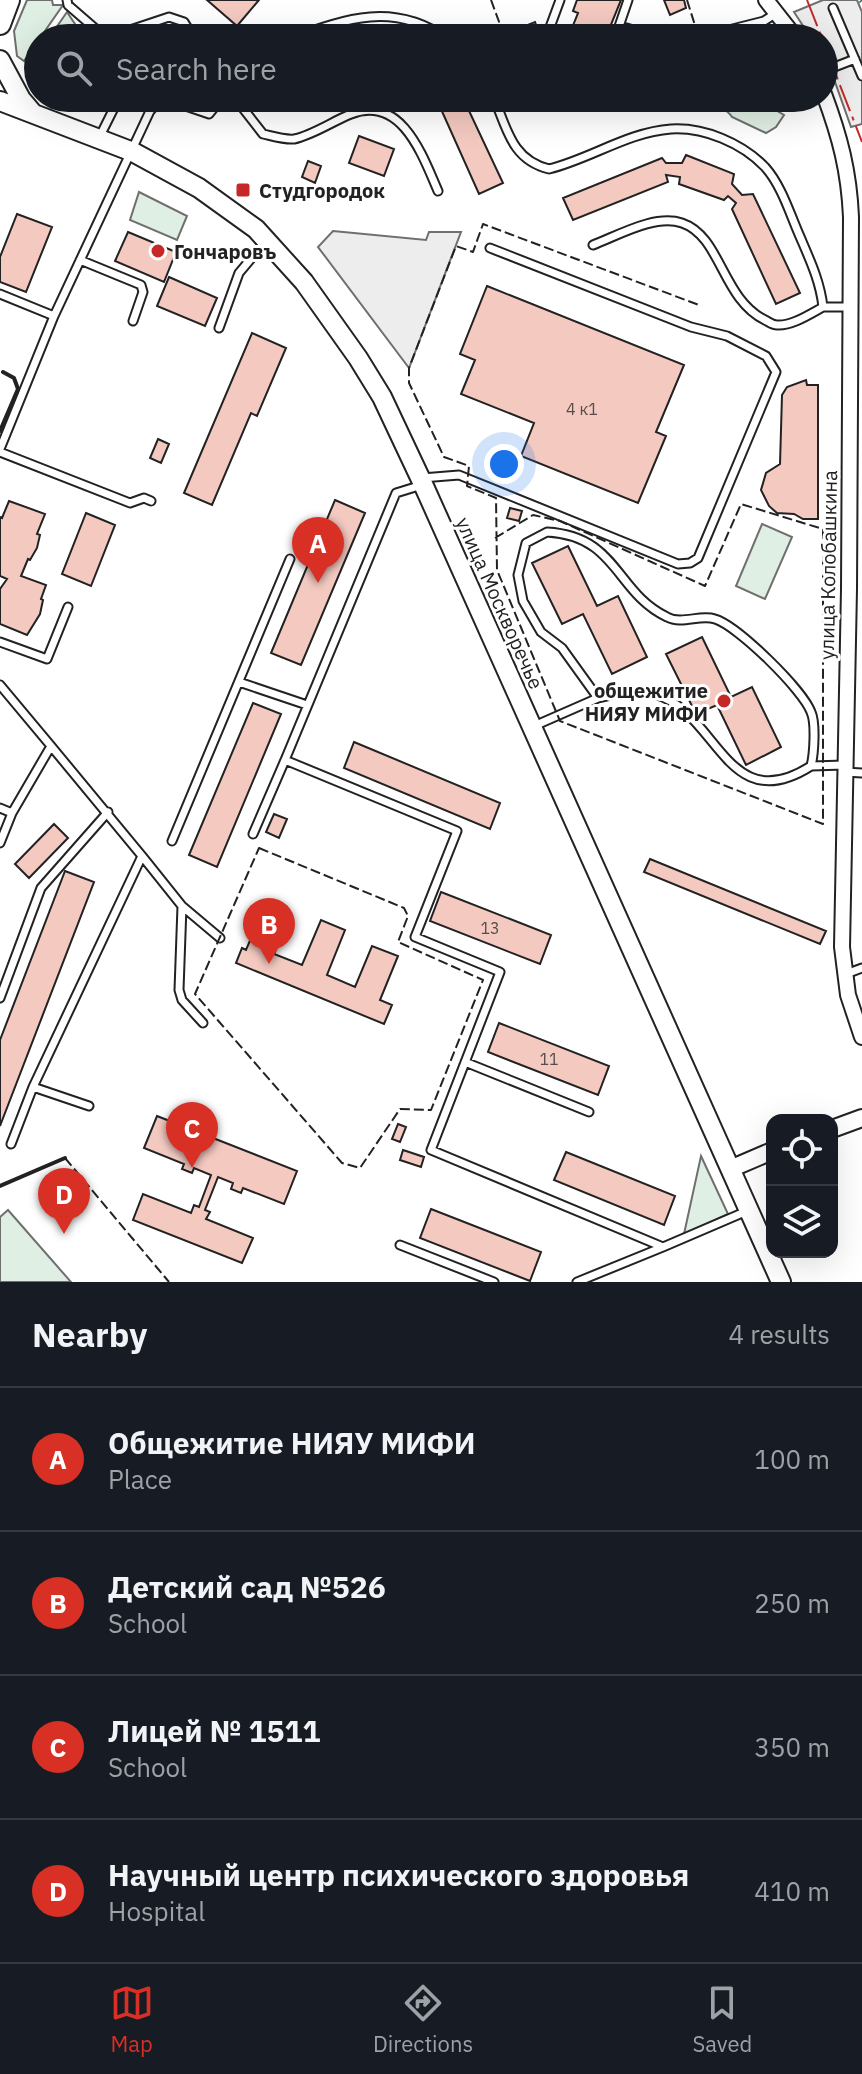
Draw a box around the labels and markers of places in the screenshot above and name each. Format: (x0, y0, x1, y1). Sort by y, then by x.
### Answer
place label: Студгородок (259, 177, 385, 204)
marker: Студгородок (234, 181, 252, 199)
place label: Гончаровъ (174, 238, 276, 265)
marker: Гончаровъ (149, 242, 167, 260)
pin: A (292, 517, 344, 583)
place label: общежитие НИЯУ МИФИ (585, 677, 708, 727)
marker: общежитие НИЯУ МИФИ (715, 692, 733, 710)
pin: B (243, 898, 295, 964)
pin: C (166, 1102, 218, 1168)
pin: D (38, 1168, 90, 1234)

